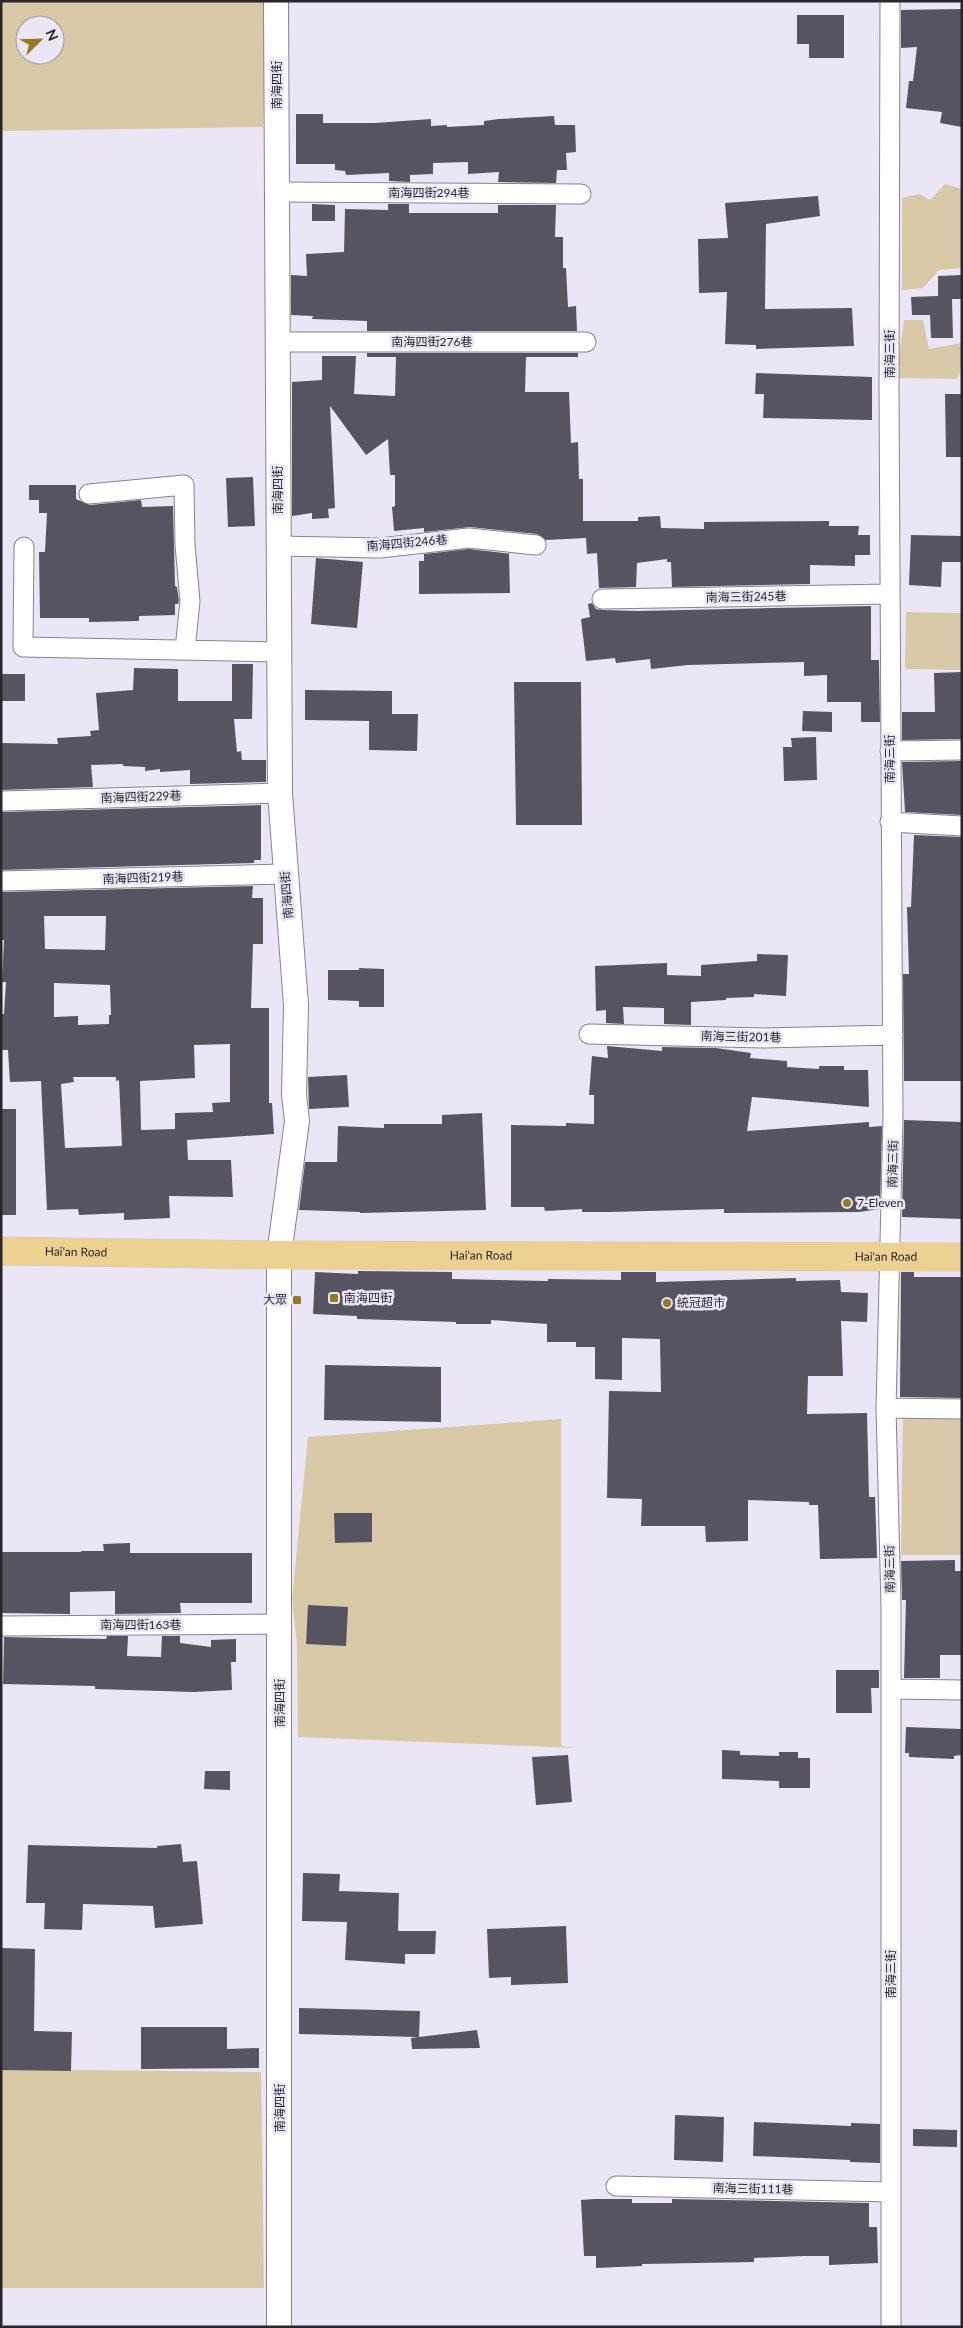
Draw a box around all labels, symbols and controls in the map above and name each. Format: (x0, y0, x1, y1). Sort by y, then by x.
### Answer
north arrow (15, 15, 65, 65)
text: N (42, 26, 62, 43)
street label: 南海四街 (269, 61, 284, 109)
street label: 南海四街294巷 (389, 185, 469, 200)
street label: 南海三街 (882, 330, 897, 378)
street label: 南海四街276巷 (392, 334, 472, 349)
street label: 南海四街 (270, 466, 285, 514)
street label: 南海四街246巷 (366, 532, 448, 553)
street label: 南海三街245巷 (705, 588, 787, 605)
street label: 南海三街 (882, 735, 897, 783)
street label: 南海四街229巷 (100, 788, 182, 805)
street label: 南海四街219巷 (102, 869, 184, 886)
street label: 南海四街 (277, 870, 296, 920)
street label: 南海三街201巷 (700, 1028, 782, 1045)
street label: 南海三街 (885, 1140, 900, 1188)
place label: 7-Eleven (857, 1195, 903, 1210)
marker: 7-Eleven (841, 1197, 853, 1209)
street label: Hai'an Road (45, 1244, 107, 1260)
street label: Hai'an Road (450, 1248, 512, 1263)
street label: Hai'an Road (855, 1249, 917, 1264)
place label: 南海四街 (344, 1290, 392, 1305)
place label: 大眾 (263, 1292, 287, 1307)
marker: 南海四街 (328, 1292, 340, 1304)
marker: 大眾 (291, 1294, 303, 1306)
place label: 統冠超市 (677, 1295, 725, 1310)
marker: 統冠超市 (661, 1297, 673, 1309)
street label: 南海三街 (882, 1545, 897, 1593)
street label: 南海四街163巷 (101, 1617, 181, 1632)
street label: 南海四街 (272, 1679, 287, 1727)
street label: 南海三街 (883, 1950, 898, 1998)
street label: 南海四街 (272, 2084, 287, 2132)
street label: 南海三街111巷 (712, 2180, 794, 2197)

